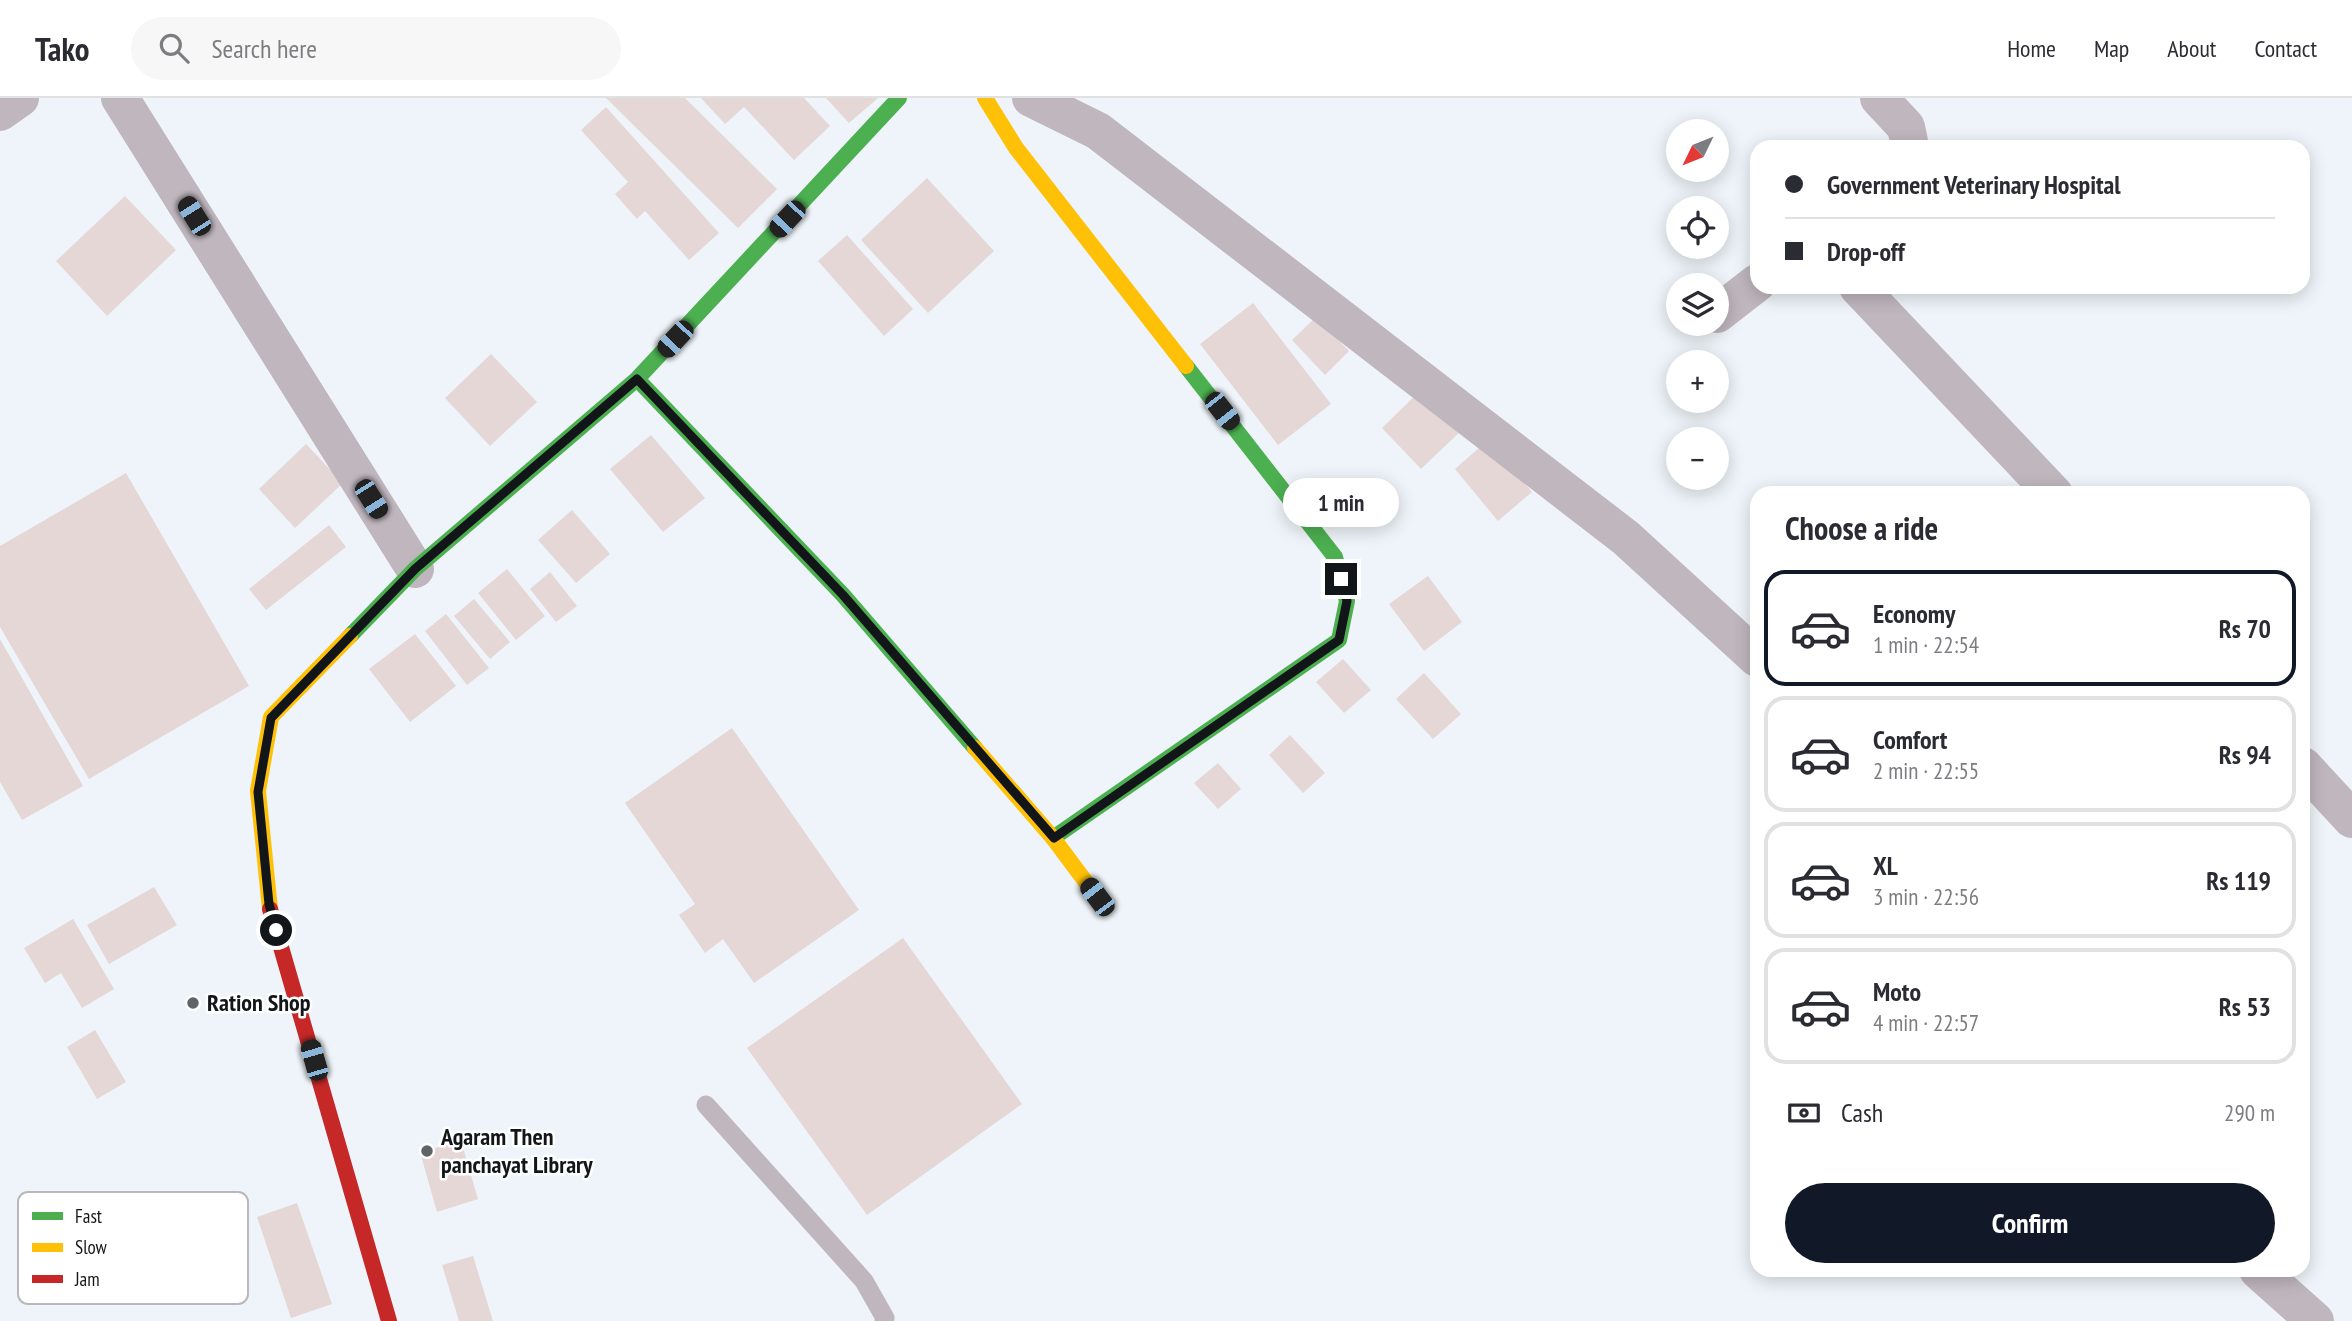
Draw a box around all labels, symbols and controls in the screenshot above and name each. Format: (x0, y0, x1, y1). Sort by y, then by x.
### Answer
search box (131, 17, 621, 80)
text: Tako (35, 27, 89, 70)
icon: search (155, 29, 193, 67)
text: Search here (211, 32, 317, 65)
text: Home (2007, 33, 2056, 64)
text: Map (2094, 33, 2129, 64)
text: About (2167, 33, 2216, 64)
text: Contact (2254, 33, 2317, 64)
north arrow (1666, 119, 1729, 182)
map controls (1666, 119, 1729, 490)
text: Government Veterinary Hospital (1827, 168, 2121, 201)
car (174, 193, 215, 239)
car (765, 196, 810, 242)
button: locate (1666, 196, 1729, 259)
text: Drop-off (1827, 235, 1905, 268)
button: layers (1666, 273, 1729, 336)
car (653, 316, 698, 362)
button: + (1666, 350, 1729, 413)
car (1201, 388, 1244, 434)
button: − (1666, 427, 1729, 490)
car (351, 476, 392, 522)
callout: 1 min (1283, 477, 1399, 526)
text: 1 min (1318, 488, 1364, 517)
text: Choose a ride (1785, 507, 1938, 549)
route end (1325, 563, 1357, 595)
icon: car (1789, 597, 1852, 660)
text: Economy (1873, 597, 1955, 630)
text: Rs 70 (2219, 612, 2271, 645)
text: 1 min · 22:54 (1873, 630, 1979, 659)
icon: car (1789, 723, 1852, 786)
text: Comfort (1873, 723, 1947, 756)
text: Rs 94 (2219, 738, 2271, 771)
text: 2 min · 22:55 (1873, 756, 1979, 785)
icon: car (1789, 849, 1852, 912)
text: XL (1873, 849, 1898, 882)
text: Rs 119 (2206, 864, 2271, 897)
car (1076, 874, 1119, 920)
text: 3 min · 22:56 (1873, 882, 1979, 911)
route start (260, 914, 292, 946)
icon: car (1789, 975, 1852, 1038)
text: Moto (1873, 975, 1921, 1008)
place label: Ration Shop (207, 987, 311, 1018)
text: Rs 53 (2219, 990, 2271, 1023)
marker: Ration Shop (185, 995, 201, 1011)
text: 4 min · 22:57 (1873, 1008, 1979, 1037)
car (299, 1037, 330, 1083)
icon: cash (1785, 1094, 1823, 1132)
text: Cash (1841, 1096, 1883, 1129)
text: 290 m (2224, 1098, 2275, 1127)
place label: Agaram Then panchayat Library (440, 1121, 593, 1180)
marker: Agaram Then panchayat Library (419, 1143, 435, 1159)
button: Confirm (1785, 1183, 2275, 1263)
legend (18, 1192, 248, 1304)
text: Fast (75, 1204, 103, 1228)
text: Slow (75, 1235, 108, 1259)
text: Jam (74, 1267, 100, 1291)

